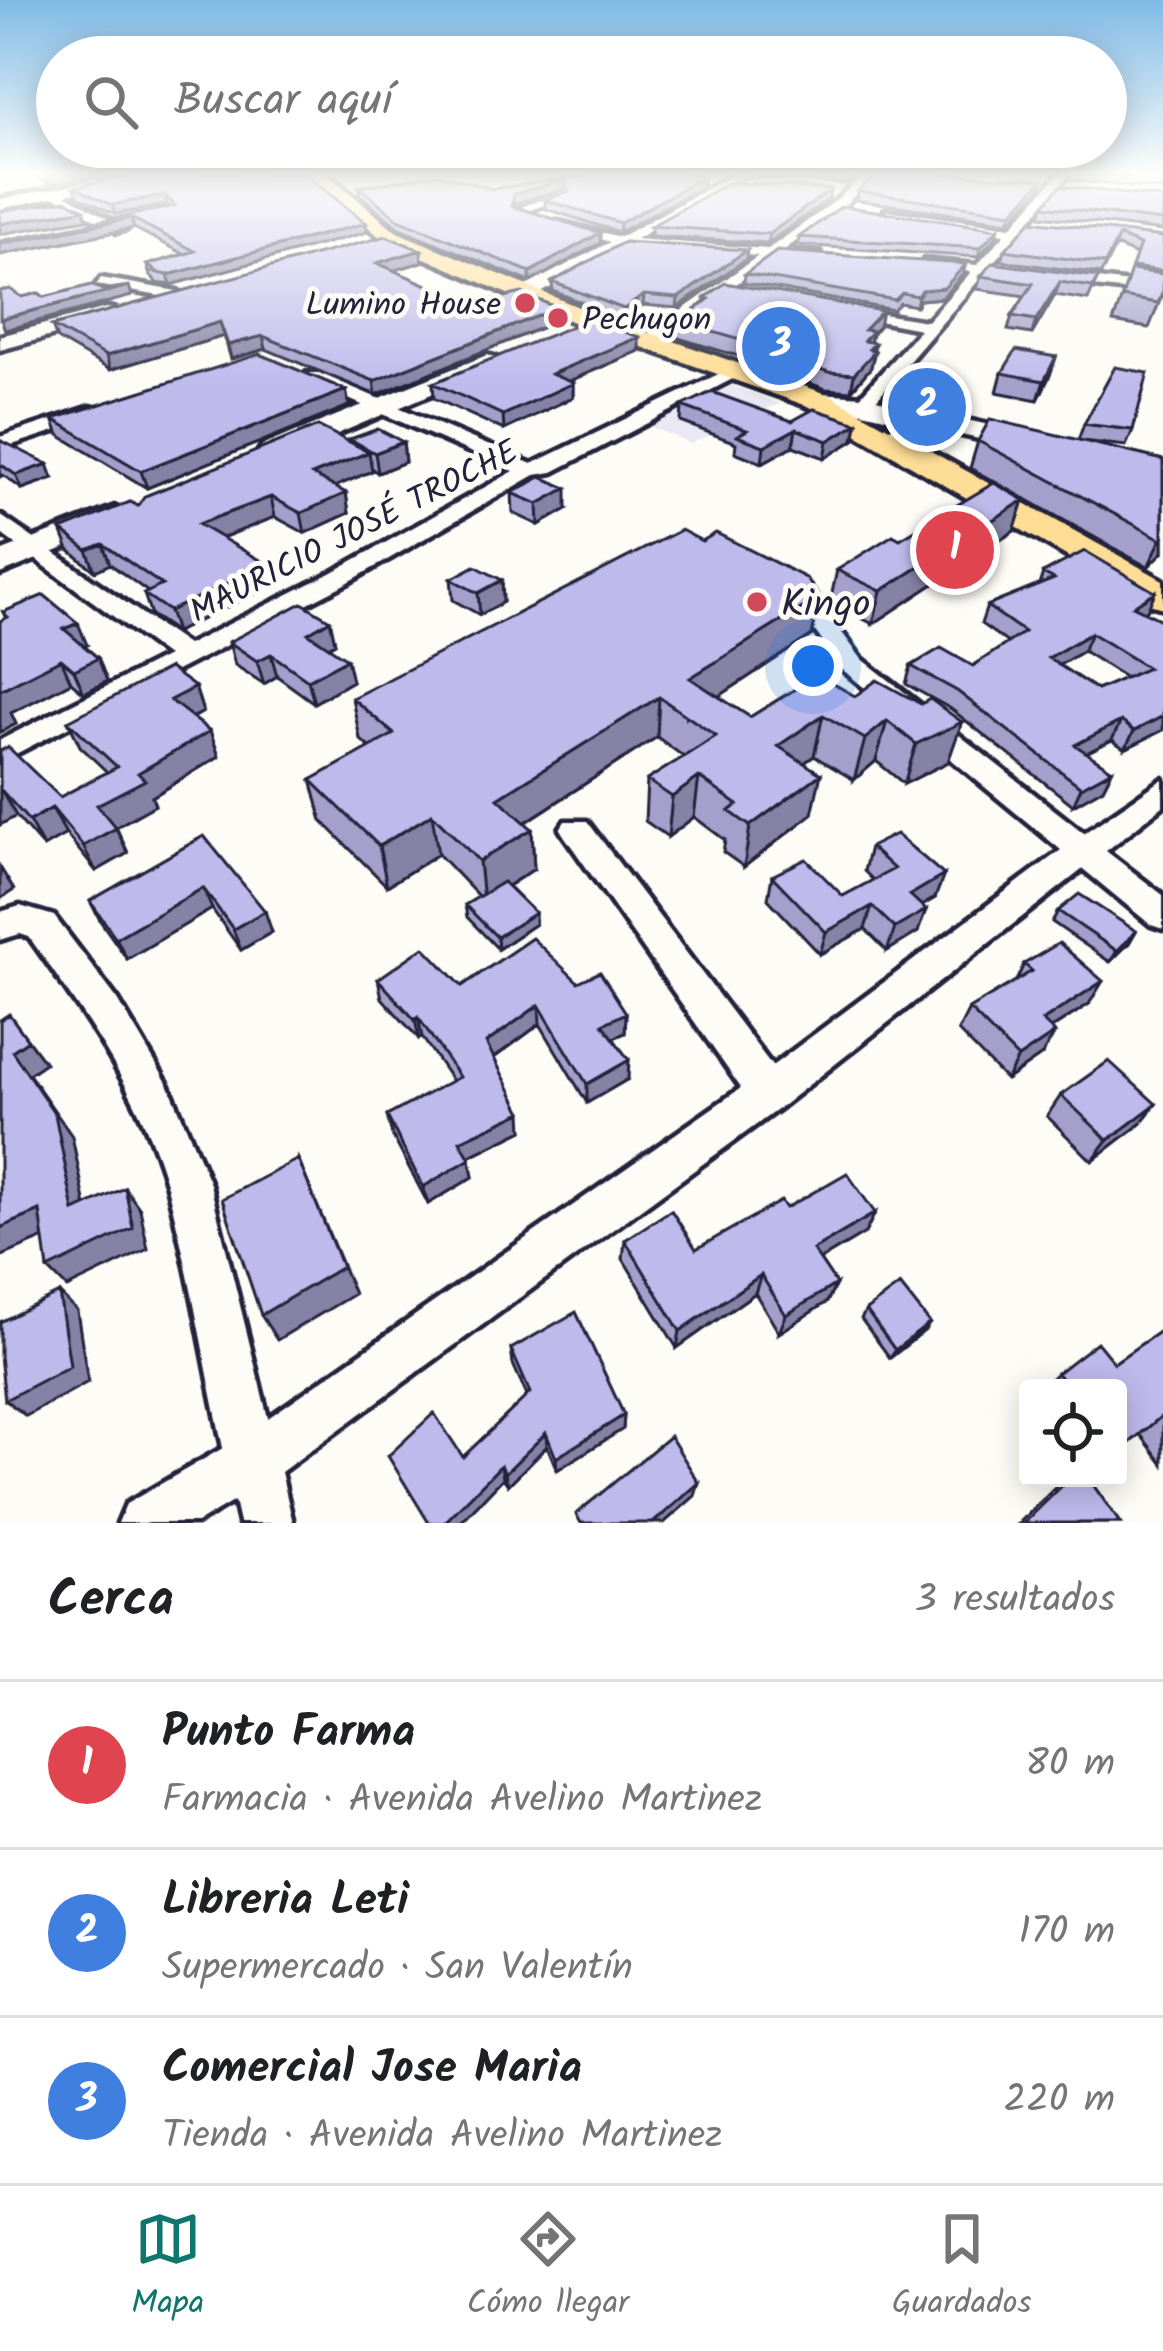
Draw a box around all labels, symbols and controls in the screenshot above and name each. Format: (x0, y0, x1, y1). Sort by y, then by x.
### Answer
search box (36, 36, 1127, 168)
text: Buscar aquí (174, 66, 392, 138)
icon: search (78, 69, 144, 135)
place label: Lumino House (305, 280, 501, 333)
marker: Lumino House (512, 290, 538, 316)
place label: Pechugon (582, 295, 711, 348)
pin: 3 (742, 301, 820, 391)
marker: Pechugon (545, 305, 571, 331)
pin: 2 (888, 362, 966, 452)
street label: MAURICIO JOSÉ TROCHE (181, 427, 529, 639)
pin: 1 (916, 505, 994, 595)
place label: Kingo (781, 575, 870, 637)
marker: Kingo (744, 589, 770, 615)
your location (783, 636, 843, 696)
map controls (1019, 1379, 1127, 1487)
button: locate (1019, 1379, 1127, 1487)
text: Cerca (48, 1561, 174, 1642)
text: 3 resultados (915, 1570, 1115, 1632)
text: Punto Farma (162, 1698, 415, 1770)
text: 1 (81, 1734, 93, 1796)
text: 80 m (1025, 1734, 1115, 1796)
text: Farmacia · Avenida Avelino Martinez (162, 1770, 762, 1832)
text: Libreria Leti (162, 1866, 409, 1938)
text: 2 (76, 1902, 98, 1964)
text: 170 m (1019, 1902, 1115, 1964)
text: Supermercado · San Valentín (162, 1938, 633, 2000)
text: Comercial Jose Maria (162, 2034, 582, 2106)
text: 3 (76, 2070, 98, 2132)
text: 220 m (1003, 2070, 1115, 2132)
text: Tienda · Avenida Avelino Martinez (162, 2106, 722, 2168)
tab: Mapa (131, 2206, 204, 2331)
tab: Cómo llegar (467, 2206, 629, 2331)
tab: Guardados (892, 2206, 1032, 2331)

